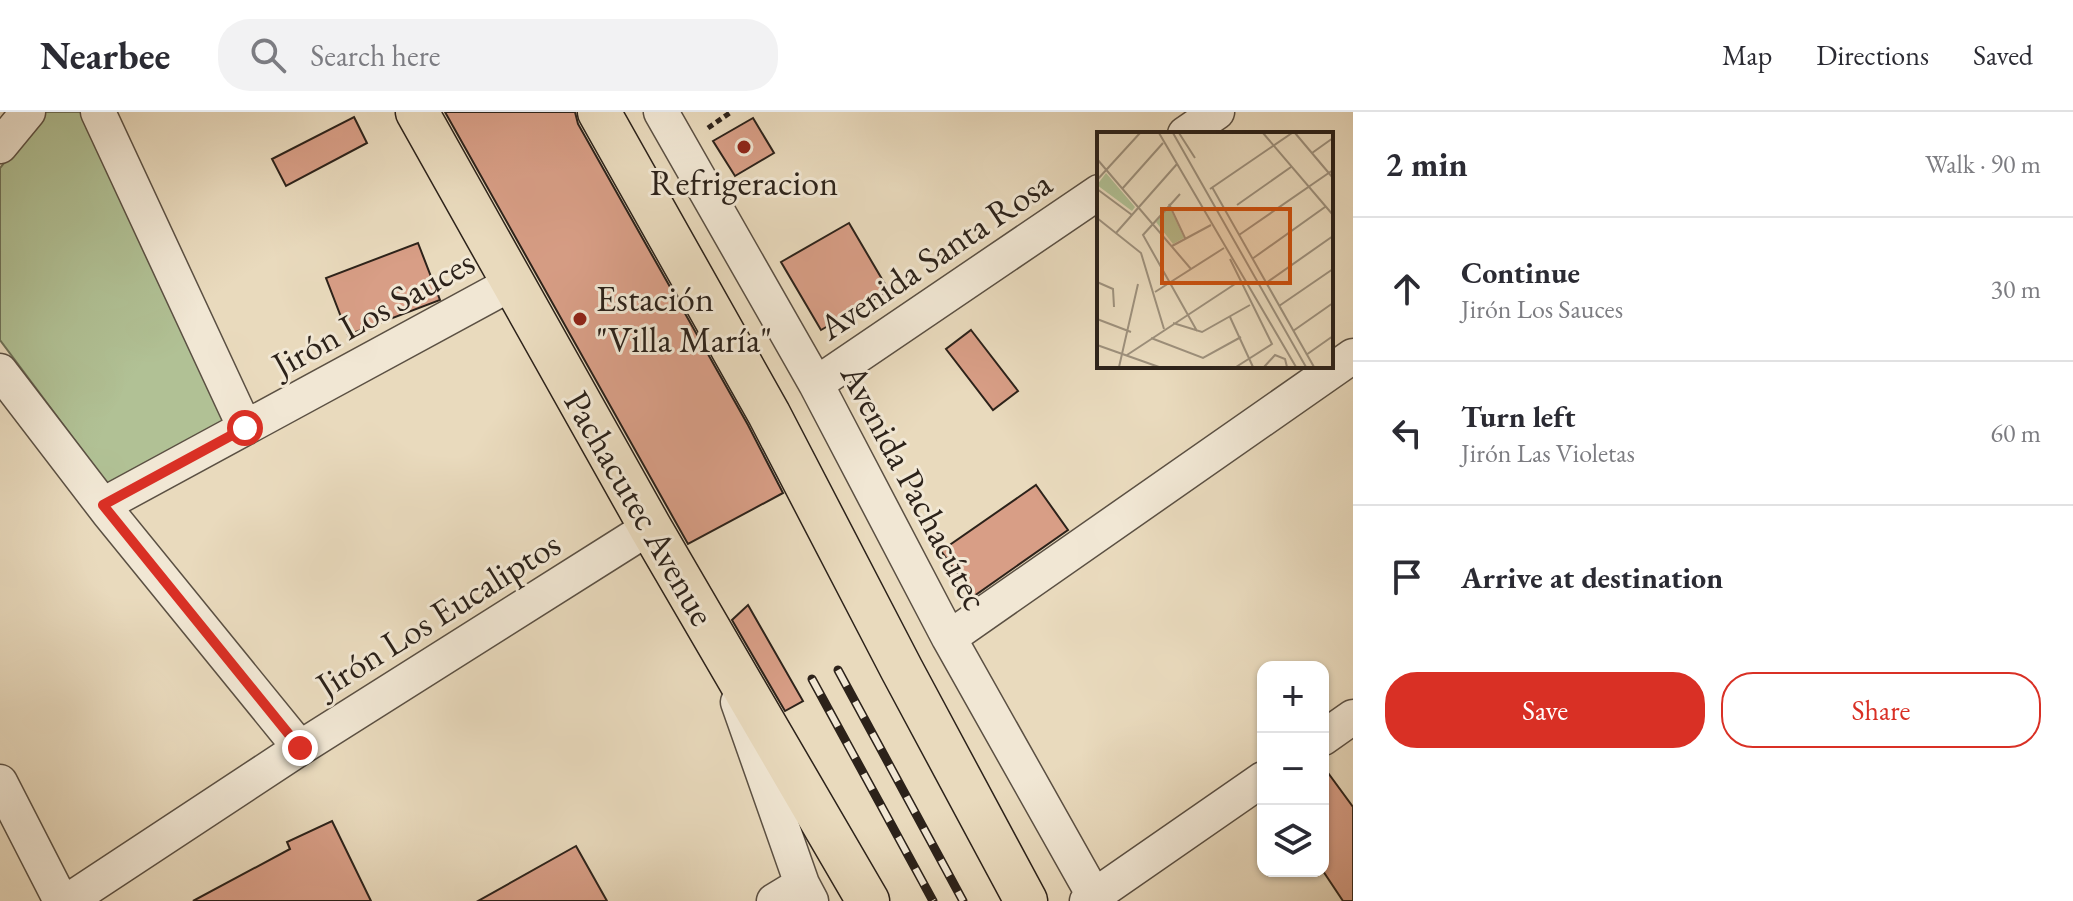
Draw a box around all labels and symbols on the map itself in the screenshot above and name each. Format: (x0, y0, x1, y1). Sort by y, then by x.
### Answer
inset map (1097, 132, 1333, 368)
marker: Refrigeracion (735, 138, 753, 156)
place label: Refrigeracion (650, 159, 838, 206)
street label: Avenida Santa Rosa (809, 159, 1061, 351)
street label: Jirón Los Sauces (261, 238, 483, 389)
place label: Estación "Villa María" (596, 275, 772, 363)
marker: Estación "Villa María" (571, 310, 589, 328)
street label: Avenida Pachacútec (830, 355, 1000, 618)
street label: Pachacutec Avenue (554, 382, 726, 634)
route start (227, 410, 263, 446)
street label: Jirón Los Eucaliptos (305, 520, 569, 710)
route end (282, 730, 318, 766)

